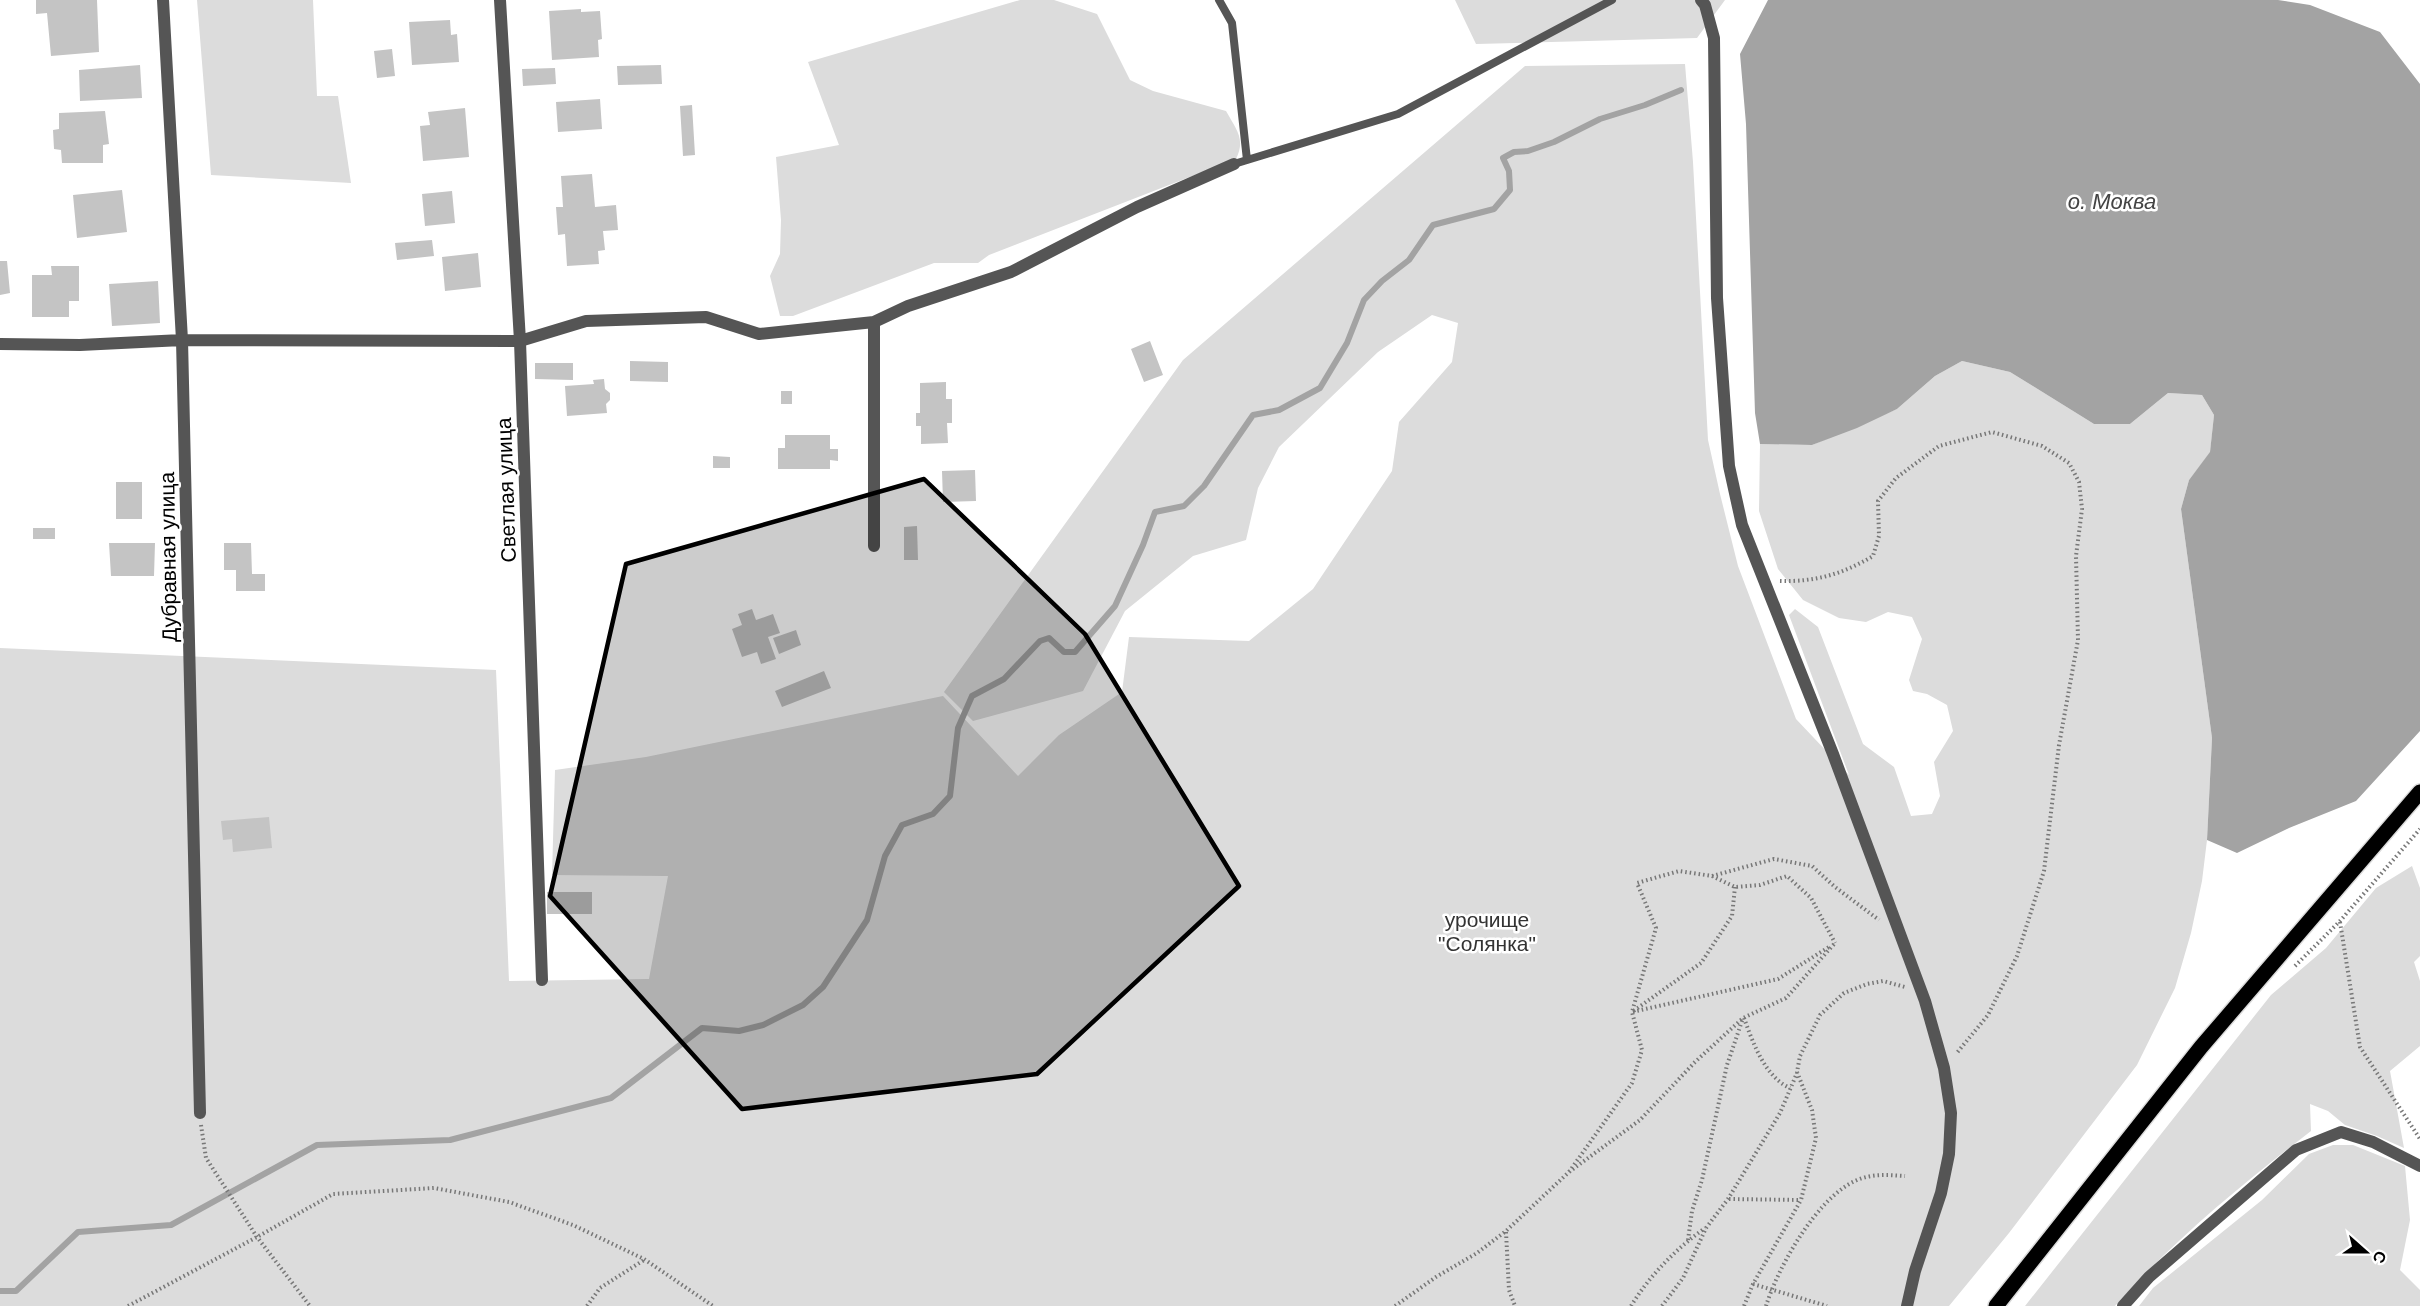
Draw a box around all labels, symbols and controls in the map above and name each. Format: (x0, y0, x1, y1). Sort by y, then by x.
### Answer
water label: о. Моква (2068, 189, 2156, 214)
street label: Светлая улица (492, 417, 520, 563)
street label: Дубравная улица (155, 471, 181, 642)
park label: урочище "Солянка" (1438, 908, 1536, 955)
north arrow (2336, 1222, 2396, 1282)
text: С (2369, 1249, 2390, 1266)

